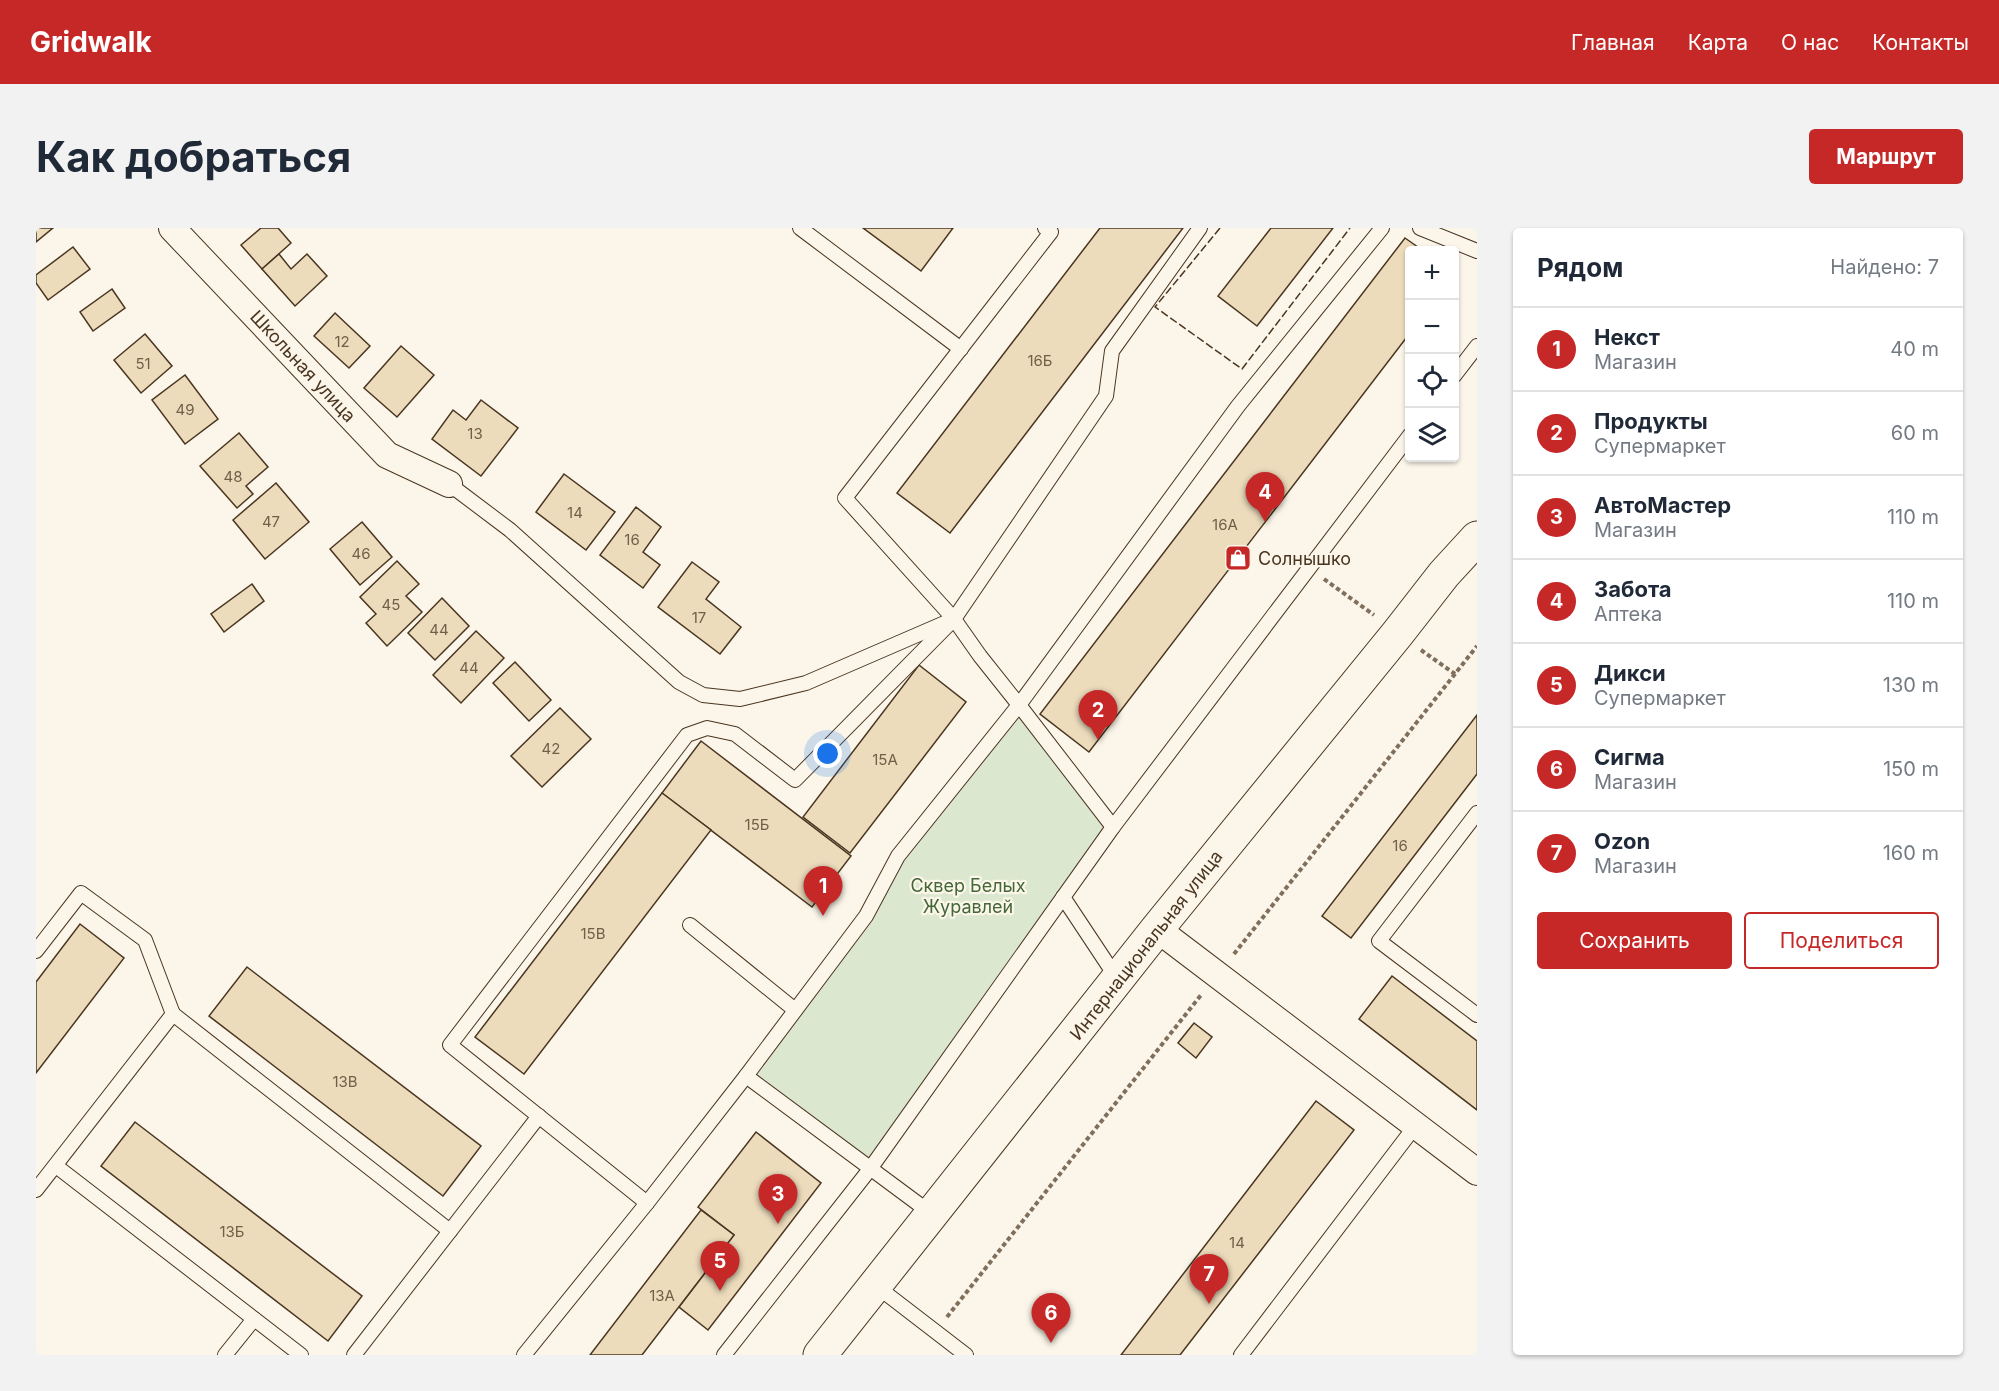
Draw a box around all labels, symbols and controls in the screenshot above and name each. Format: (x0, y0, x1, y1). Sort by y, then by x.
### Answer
text: Gridwalk (30, 25, 152, 59)
text: Главная (1571, 30, 1655, 55)
text: Карта (1688, 30, 1748, 55)
text: О нас (1781, 30, 1839, 55)
text: Контакты (1872, 30, 1969, 55)
button: Маршрут (1809, 129, 1963, 184)
text: Как добраться (36, 131, 351, 182)
map controls (1405, 246, 1459, 462)
button: + (1405, 246, 1459, 300)
text: Рядом (1537, 252, 1623, 283)
text: Найдено: 7 (1830, 255, 1939, 279)
button: − (1405, 300, 1459, 354)
street label: Школьная улица (246, 306, 360, 426)
text: Некст (1594, 324, 1660, 350)
house number: 12 (334, 332, 350, 351)
text: 1 (1552, 337, 1561, 361)
text: 40 m (1890, 337, 1939, 361)
text: Магазин (1594, 350, 1677, 374)
house number: 16Б (1027, 351, 1053, 370)
house number: 51 (135, 354, 151, 373)
button: locate (1405, 354, 1459, 408)
house number: 49 (176, 400, 195, 419)
button: layers (1405, 408, 1459, 462)
text: Продукты (1594, 408, 1708, 434)
text: 2 (1550, 421, 1563, 445)
text: 60 m (1891, 421, 1939, 445)
house number: 13 (467, 424, 483, 443)
text: Супермаркет (1594, 434, 1726, 458)
house number: 48 (224, 467, 242, 486)
pin: 4 (1246, 472, 1284, 522)
text: АвтоМастер (1594, 492, 1731, 518)
house number: 14 (567, 503, 583, 522)
text: 3 (1550, 505, 1563, 529)
text: 110 m (1887, 505, 1939, 529)
house number: 47 (262, 512, 280, 531)
house number: 16А (1212, 515, 1238, 534)
text: Магазин (1594, 518, 1677, 542)
house number: 16 (624, 530, 640, 549)
shop icon: Солнышко (1223, 543, 1253, 573)
house number: 46 (352, 544, 371, 563)
place label: Солнышко (1258, 548, 1351, 569)
text: Забота (1594, 576, 1672, 602)
text: 4 (1550, 589, 1563, 613)
text: 110 m (1887, 589, 1939, 613)
house number: 45 (382, 595, 400, 614)
text: Аптека (1594, 602, 1662, 626)
house number: 17 (692, 608, 706, 627)
house number: 44 (429, 620, 449, 639)
house number: 44 (459, 658, 479, 677)
text: Дикси (1594, 660, 1666, 686)
text: 5 (1550, 673, 1563, 697)
text: 130 m (1883, 673, 1939, 697)
text: Супермаркет (1594, 686, 1726, 710)
pin: 2 (1078, 690, 1118, 740)
house number: 42 (542, 739, 560, 758)
your location (813, 739, 842, 768)
text: Сигма (1594, 744, 1665, 770)
house number: 15А (872, 750, 898, 769)
text: 6 (1550, 757, 1563, 781)
text: 150 m (1883, 757, 1939, 781)
text: Магазин (1594, 770, 1677, 794)
house number: 15Б (745, 815, 769, 834)
text: Ozon (1594, 828, 1650, 854)
house number: 16 (1392, 836, 1408, 855)
text: 7 (1551, 841, 1562, 865)
text: 160 m (1883, 841, 1939, 865)
street label: Интернациональная улица (1065, 846, 1227, 1044)
text: Магазин (1594, 854, 1677, 878)
pin: 1 (804, 866, 842, 916)
park label: Сквер Белых Журавлей (910, 875, 1026, 917)
button: Сохранить (1537, 912, 1732, 969)
button: Поделиться (1744, 912, 1939, 969)
house number: 15В (580, 924, 606, 943)
house number: 13В (332, 1072, 358, 1091)
pin: 3 (758, 1174, 798, 1224)
house number: 13Б (219, 1222, 245, 1241)
house number: 14 (1229, 1233, 1245, 1252)
pin: 5 (700, 1242, 740, 1291)
pin: 7 (1190, 1254, 1228, 1304)
house number: 13А (649, 1286, 675, 1305)
pin: 6 (1032, 1294, 1070, 1343)

